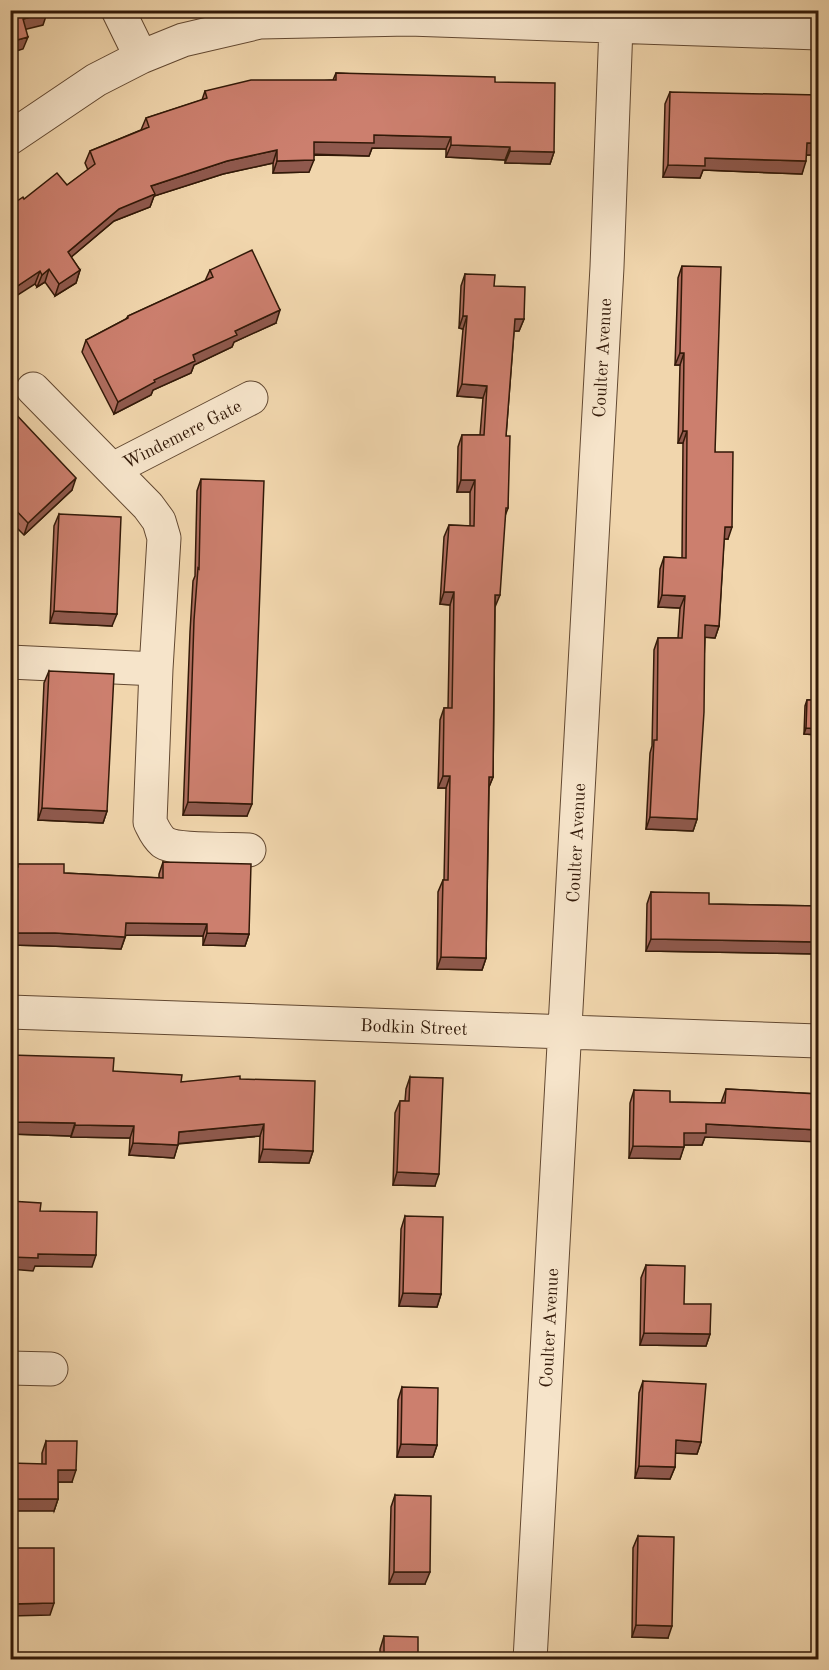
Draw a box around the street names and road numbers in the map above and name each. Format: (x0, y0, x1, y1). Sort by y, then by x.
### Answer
street label: Coulter Avenue (591, 298, 615, 418)
street label: Windemere Gate (120, 397, 245, 473)
street label: Coulter Avenue (565, 783, 589, 903)
street label: Bodkin Street (360, 1017, 468, 1039)
street label: Coulter Avenue (538, 1268, 562, 1388)

